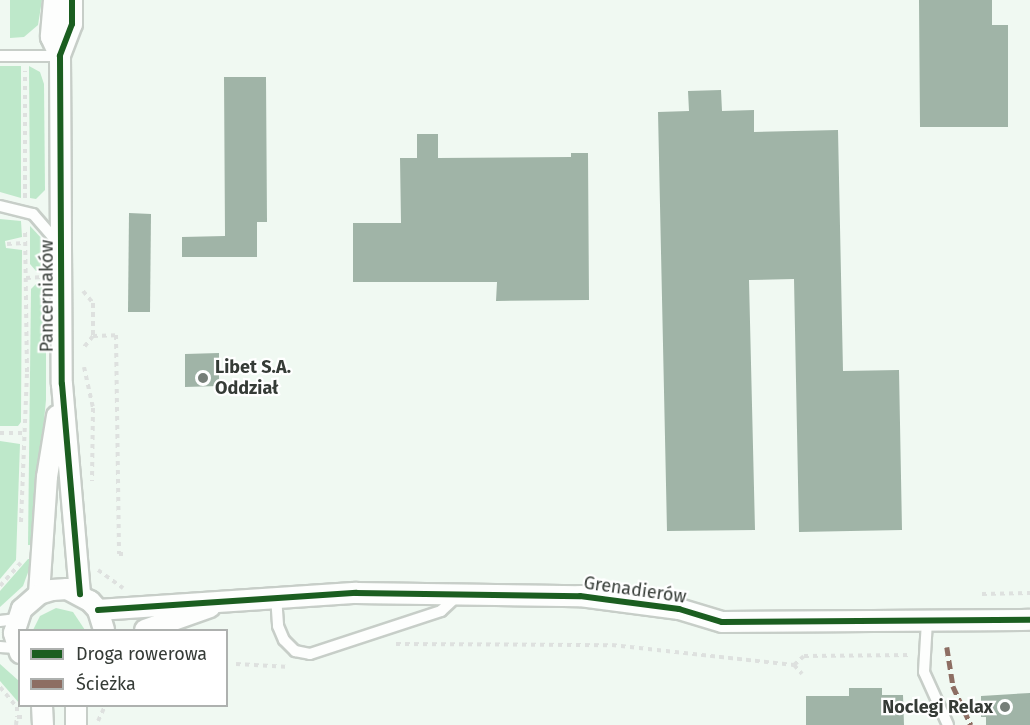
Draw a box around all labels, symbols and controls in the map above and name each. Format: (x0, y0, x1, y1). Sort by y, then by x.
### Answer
street label: Pancerniaków (36, 240, 58, 352)
place label: Libet S.A. Oddział (215, 357, 291, 400)
marker: Libet S.A. Oddział (196, 371, 210, 385)
street label: Grenadierów (582, 572, 688, 608)
legend (18, 629, 228, 707)
text: Droga rowerowa (76, 643, 207, 665)
text: Ścieżka (76, 673, 136, 695)
place label: Noclegi Relax (882, 696, 993, 718)
marker: Noclegi Relax (998, 700, 1012, 714)

